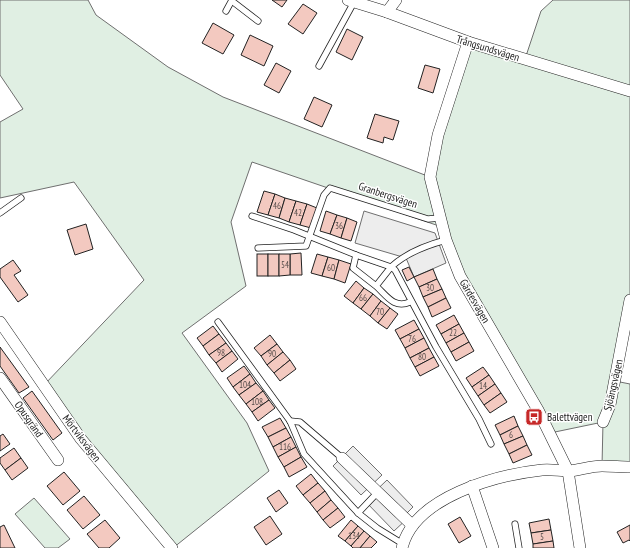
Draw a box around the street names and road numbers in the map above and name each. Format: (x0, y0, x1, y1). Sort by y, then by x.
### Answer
street label: Trångsundsvägen (455, 32, 522, 64)
street label: Granbergsvägen (357, 179, 419, 211)
street label: Gärdesvägen (457, 276, 493, 326)
street label: Sjöängsvägen (600, 358, 626, 412)
street label: Opusgränd (11, 398, 47, 440)
street label: Mörtviksvägen (60, 412, 104, 464)

